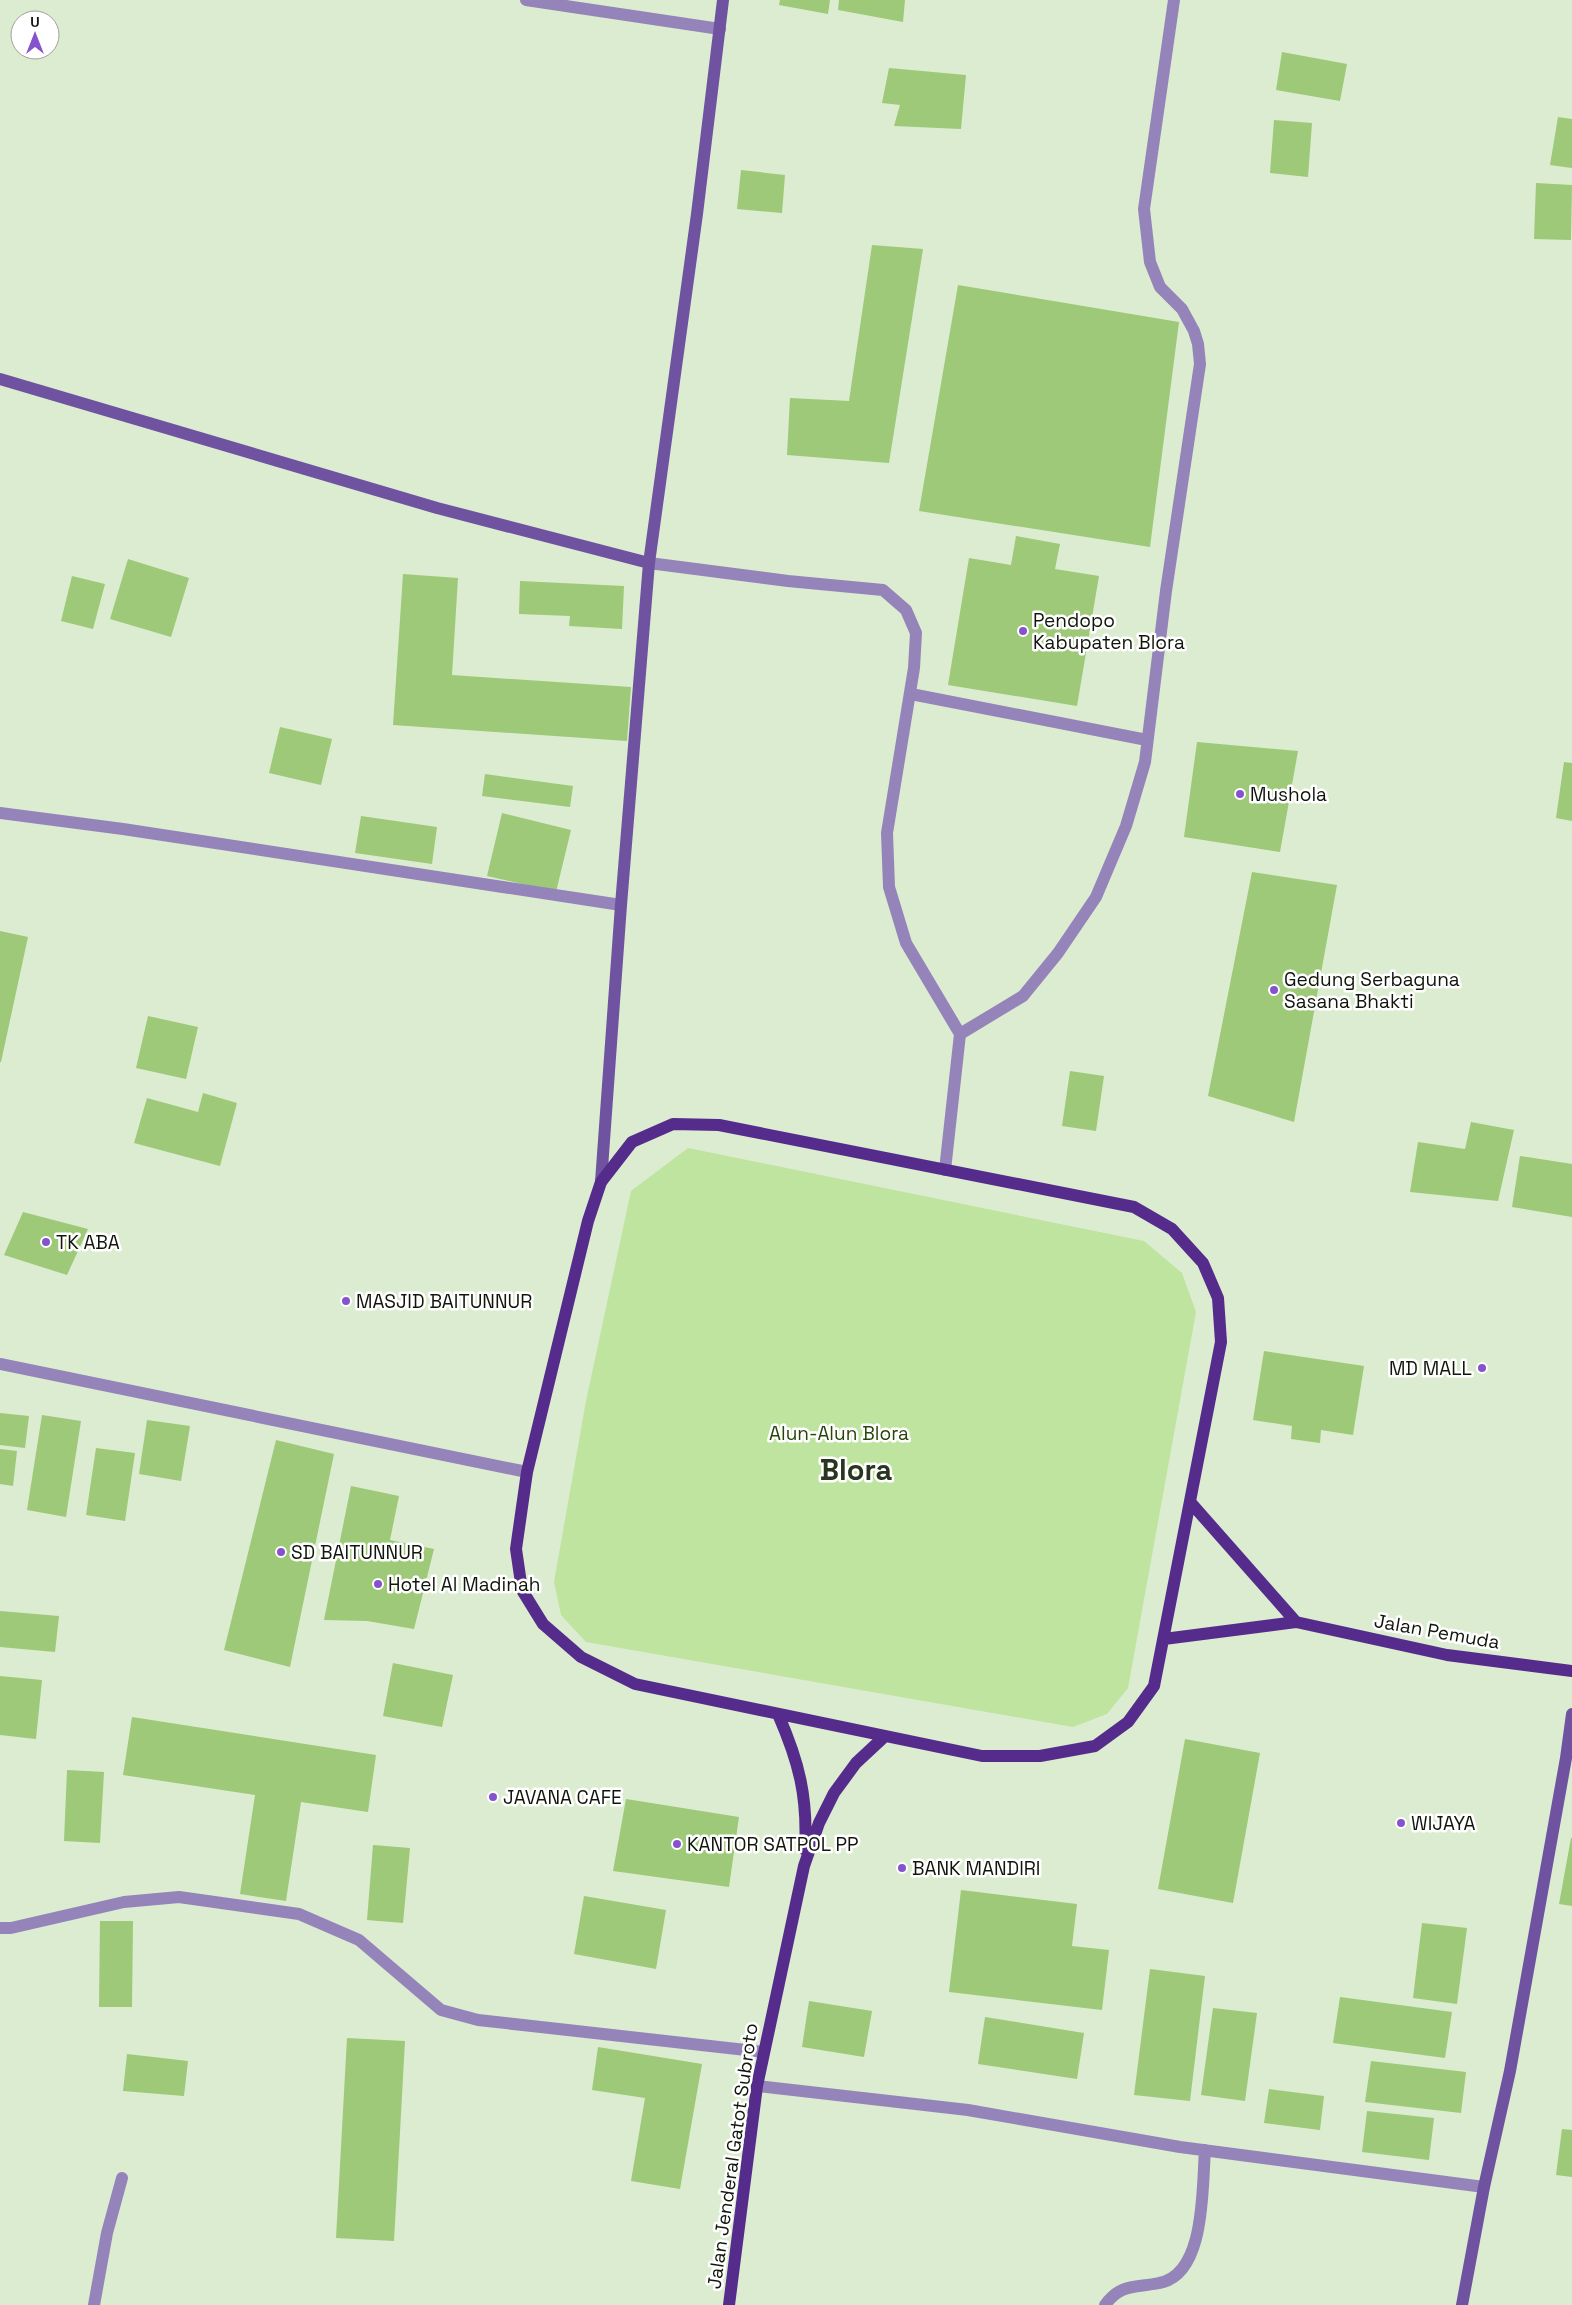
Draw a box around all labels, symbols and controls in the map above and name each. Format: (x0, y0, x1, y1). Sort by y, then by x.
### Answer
north arrow (10, 10, 60, 60)
text: U (30, 13, 40, 31)
place label: Pendopo Kabupaten Blora (1033, 608, 1185, 655)
marker: Pendopo Kabupaten Blora (1017, 625, 1029, 637)
place label: Mushola (1250, 782, 1327, 807)
marker: Mushola (1234, 788, 1246, 800)
place label: Gedung Serbaguna Sasana Bhakti (1284, 967, 1460, 1014)
marker: Gedung Serbaguna Sasana Bhakti (1268, 984, 1280, 996)
place label: TK ABA (56, 1230, 120, 1255)
marker: TK ABA (40, 1236, 52, 1248)
place label: MASJID BAITUNNUR (356, 1289, 532, 1314)
marker: MASJID BAITUNNUR (340, 1295, 352, 1307)
place label: MD MALL (1389, 1356, 1472, 1381)
marker: MD MALL (1476, 1362, 1488, 1374)
park label: Alun-Alun Blora (769, 1421, 909, 1446)
district label: Blora (820, 1451, 893, 1488)
place label: SD BAITUNNUR (291, 1540, 423, 1565)
marker: SD BAITUNNUR (275, 1546, 287, 1558)
place label: Hotel Al Madinah (388, 1572, 541, 1597)
marker: Hotel Al Madinah (372, 1578, 384, 1590)
street label: Jalan Pemuda (1372, 1608, 1502, 1655)
place label: JAVANA CAFE (503, 1785, 622, 1810)
marker: JAVANA CAFE (487, 1791, 499, 1803)
place label: WIJAYA (1411, 1811, 1476, 1836)
marker: WIJAYA (1395, 1817, 1407, 1829)
place label: KANTOR SATPOL PP (687, 1832, 858, 1857)
marker: KANTOR SATPOL PP (671, 1838, 683, 1850)
place label: BANK MANDIRI (912, 1856, 1040, 1881)
marker: BANK MANDIRI (896, 1862, 908, 1874)
street label: Jalan Jenderal Gatot Subroto (701, 2021, 764, 2291)

